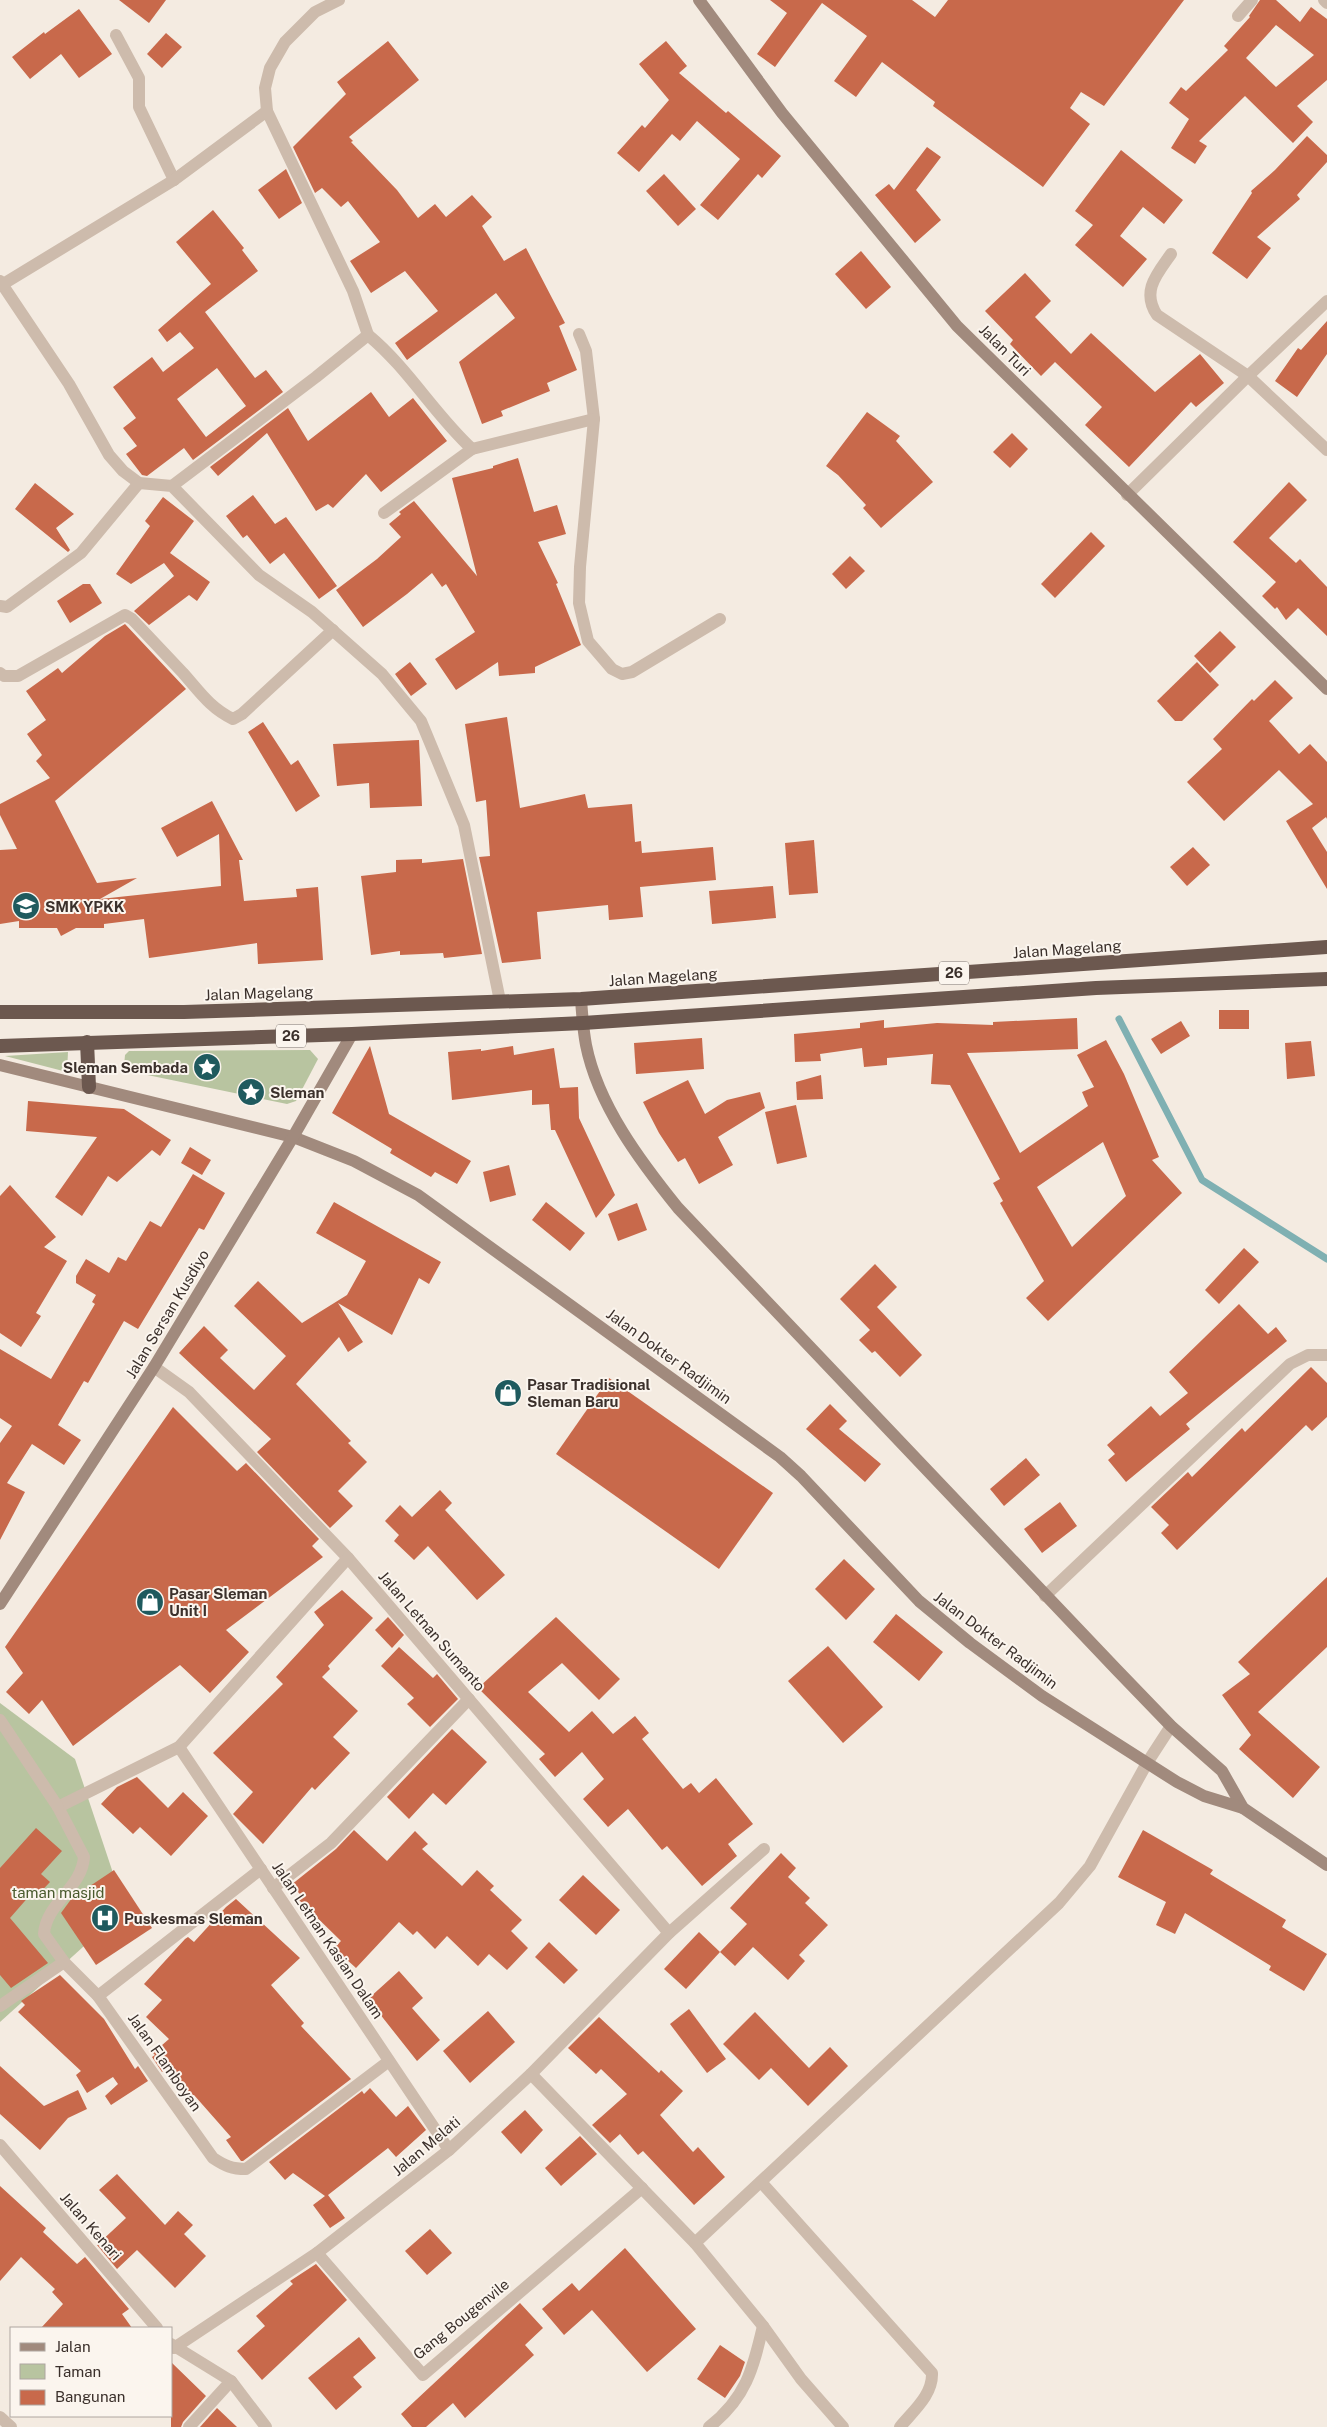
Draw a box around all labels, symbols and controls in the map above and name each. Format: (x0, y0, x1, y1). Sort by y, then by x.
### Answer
street label: Jalan Turi (976, 321, 1034, 379)
school or university icon: SMK YPKK (11, 891, 41, 921)
place label: SMK YPKK (45, 898, 125, 915)
street label: Jalan Magelang (1012, 937, 1122, 961)
road number: 26 (939, 961, 969, 984)
street label: Jalan Magelang (608, 965, 718, 989)
street label: Jalan Magelang (204, 983, 314, 1003)
road number: 26 (276, 1024, 306, 1048)
place icon: Sleman Sembada (192, 1052, 222, 1082)
place label: Sleman Sembada (63, 1059, 188, 1076)
place icon: Sleman (236, 1077, 266, 1107)
place label: Sleman (270, 1084, 324, 1101)
street label: Jalan Sersan Kusdiyo (122, 1247, 212, 1381)
street label: Jalan Dokter Radjimin (603, 1305, 735, 1407)
place label: Pasar Tradisional Sleman Baru (527, 1376, 651, 1410)
shop icon: Pasar Tradisional Sleman Baru (493, 1378, 523, 1408)
street label: Jalan Letnan Sumanto (375, 1568, 489, 1694)
place label: Pasar Sleman Unit I (169, 1585, 267, 1619)
shop icon: Pasar Sleman Unit I (135, 1587, 165, 1617)
street label: Jalan Dokter Radjimin (931, 1588, 1061, 1692)
street label: Jalan Letnan Kasian Dalam (269, 1858, 387, 2022)
park label: taman masjid (11, 1884, 105, 1901)
hospital icon: Puskesmas Sleman (90, 1903, 120, 1933)
place label: Puskesmas Sleman (124, 1910, 263, 1927)
street label: Jalan Flamboyan (125, 2010, 205, 2114)
street label: Jalan Melati (389, 2113, 463, 2179)
street label: Jalan Kenari (57, 2189, 125, 2263)
street label: Gang Bougenvile (410, 2275, 512, 2363)
legend (10, 2327, 172, 2417)
text: Jalan (55, 2338, 91, 2355)
text: Taman (55, 2363, 101, 2380)
text: Bangunan (55, 2388, 126, 2405)

